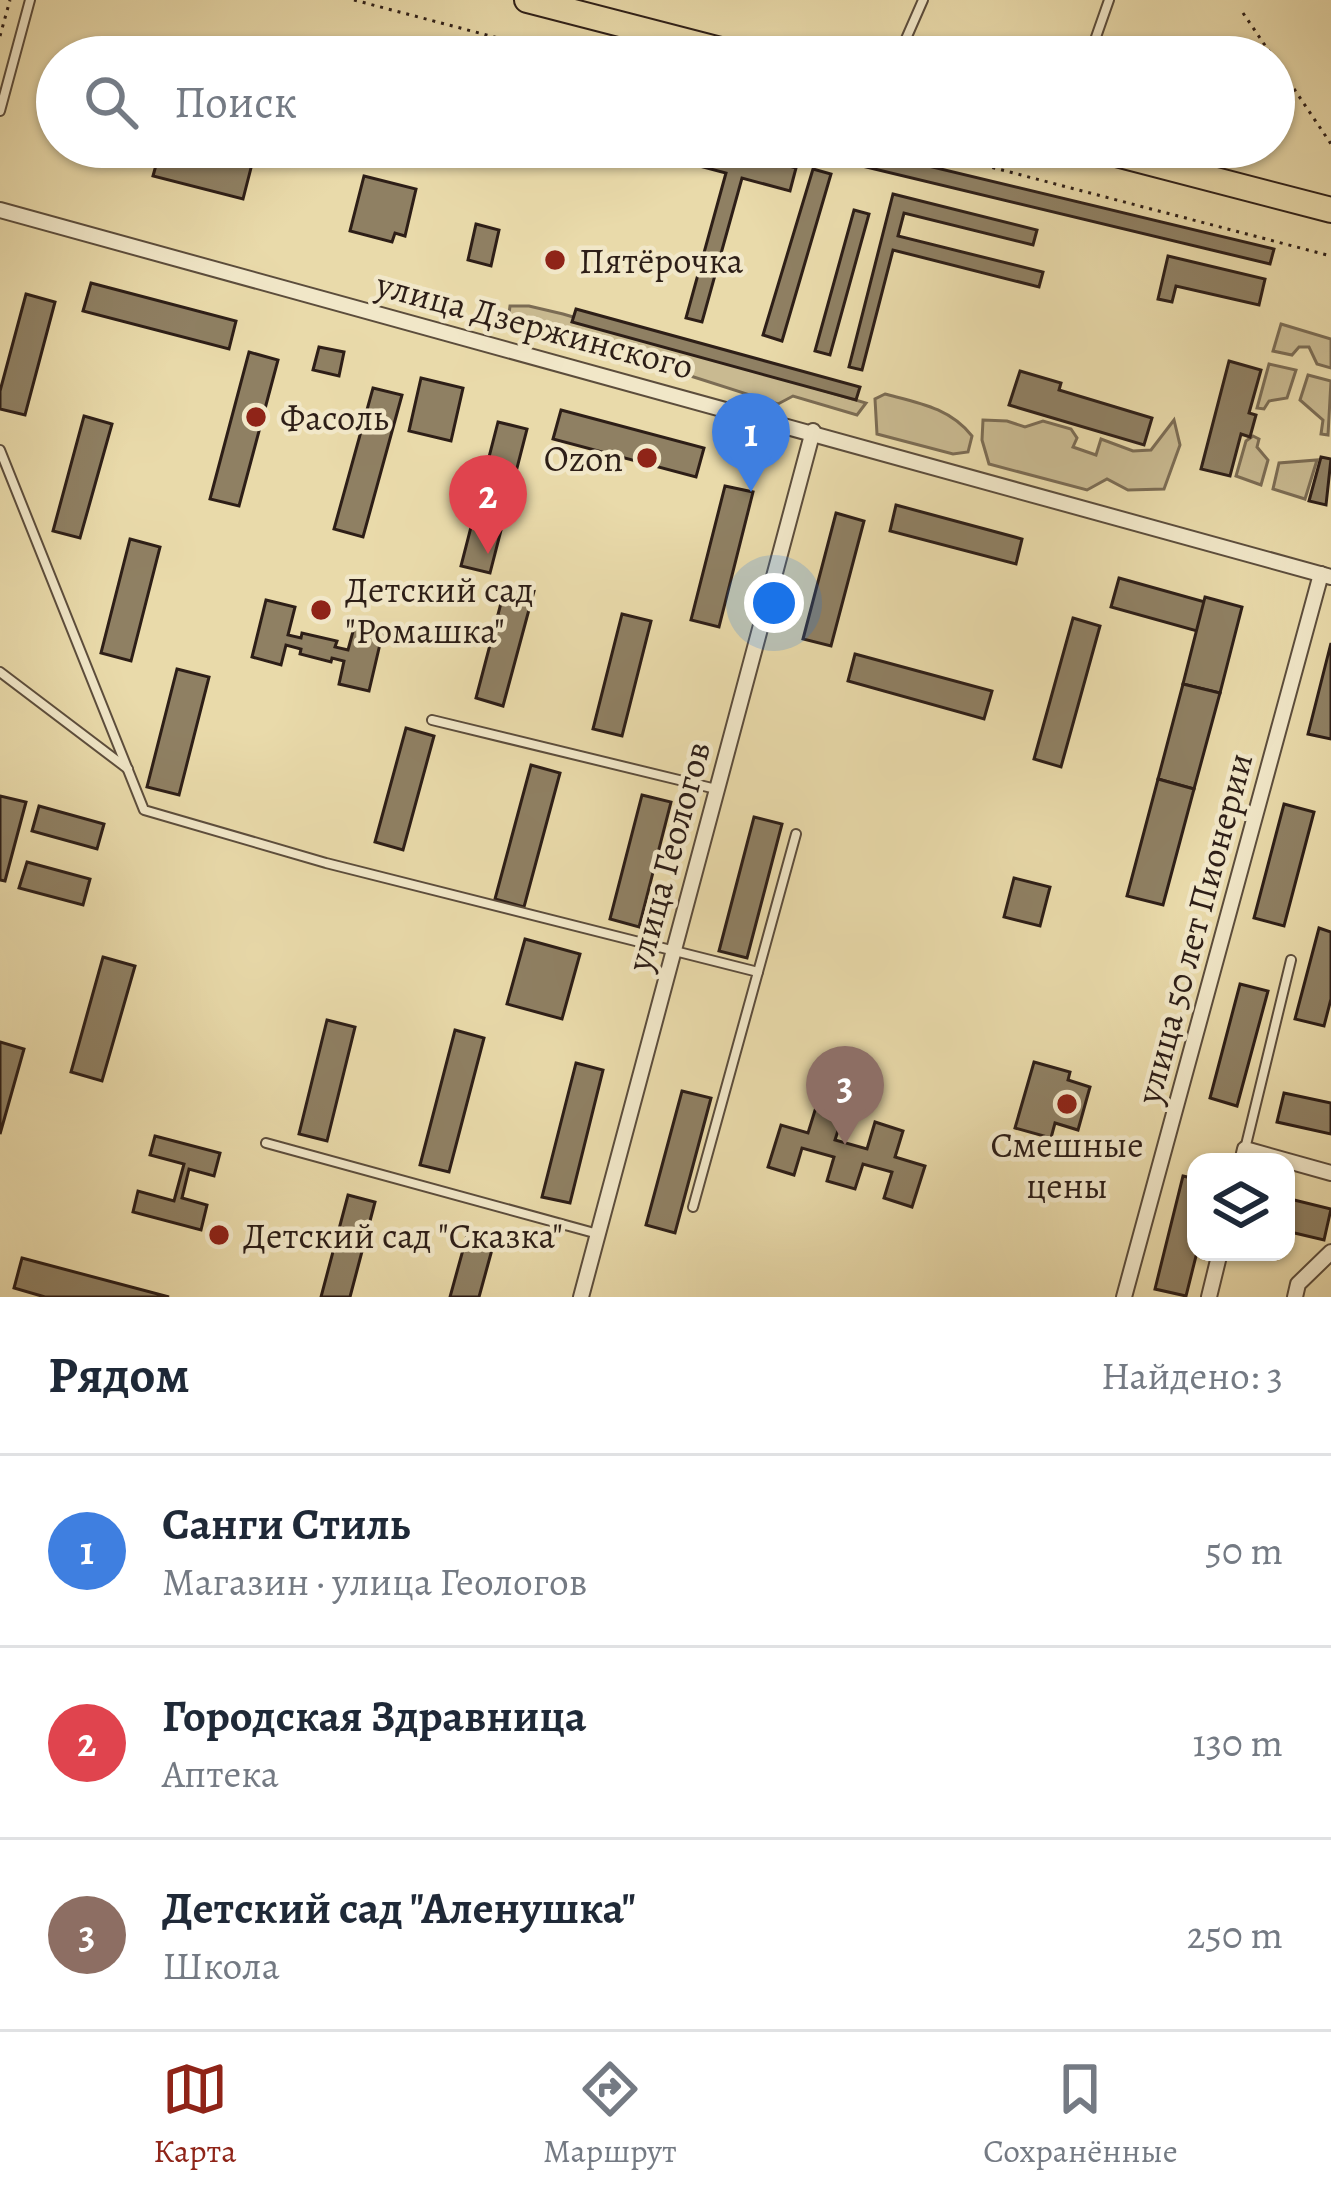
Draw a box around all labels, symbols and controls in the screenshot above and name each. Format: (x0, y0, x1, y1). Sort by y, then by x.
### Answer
search box (36, 36, 1295, 168)
icon: search (78, 69, 144, 135)
text: Поиск (174, 71, 297, 133)
place label: Пятёрочка (579, 236, 744, 285)
marker: Пятёрочка (542, 247, 568, 273)
street label: улица Дзержинского (370, 259, 699, 391)
place label: Фасоль (280, 393, 389, 442)
pin: 1 (712, 393, 790, 492)
marker: Фасоль (243, 404, 269, 430)
place label: Ozon (544, 434, 623, 483)
marker: Ozon (634, 445, 660, 471)
pin: 2 (449, 455, 527, 554)
place label: Детский сад "Ромашка" (345, 565, 534, 655)
your location (744, 573, 804, 633)
marker: Детский сад "Ромашка" (308, 597, 334, 623)
street label: улица Геологов (614, 736, 722, 977)
street label: улица 50 лет Пионерии (1123, 747, 1264, 1110)
pin: 3 (806, 1046, 884, 1145)
marker: Смешные цены (1054, 1091, 1080, 1117)
place label: Смешные цены (990, 1120, 1144, 1210)
map controls (1187, 1153, 1295, 1261)
button: layers (1187, 1153, 1295, 1261)
place label: Детский сад "Сказка" (243, 1211, 563, 1260)
marker: Детский сад "Сказка" (206, 1222, 232, 1248)
text: Рядом (48, 1340, 190, 1410)
text: Найдено: 3 (1101, 1349, 1283, 1402)
text: Санги Стиль (162, 1493, 410, 1555)
text: 1 (80, 1524, 94, 1577)
text: 50 m (1205, 1524, 1283, 1577)
text: Магазин · улица Геологов (162, 1555, 587, 1608)
text: Городская Здравница (162, 1685, 586, 1747)
text: 2 (78, 1716, 96, 1769)
text: 130 m (1192, 1716, 1283, 1769)
text: Аптека (162, 1747, 279, 1800)
text: Детский сад "Аленушка" (162, 1877, 636, 1939)
text: 3 (79, 1908, 95, 1961)
text: 250 m (1187, 1908, 1283, 1961)
text: Школа (162, 1939, 280, 1992)
tab: Карта (153, 2056, 236, 2173)
tab: Маршрут (543, 2056, 677, 2173)
tab: Сохранённые (983, 2056, 1178, 2173)

